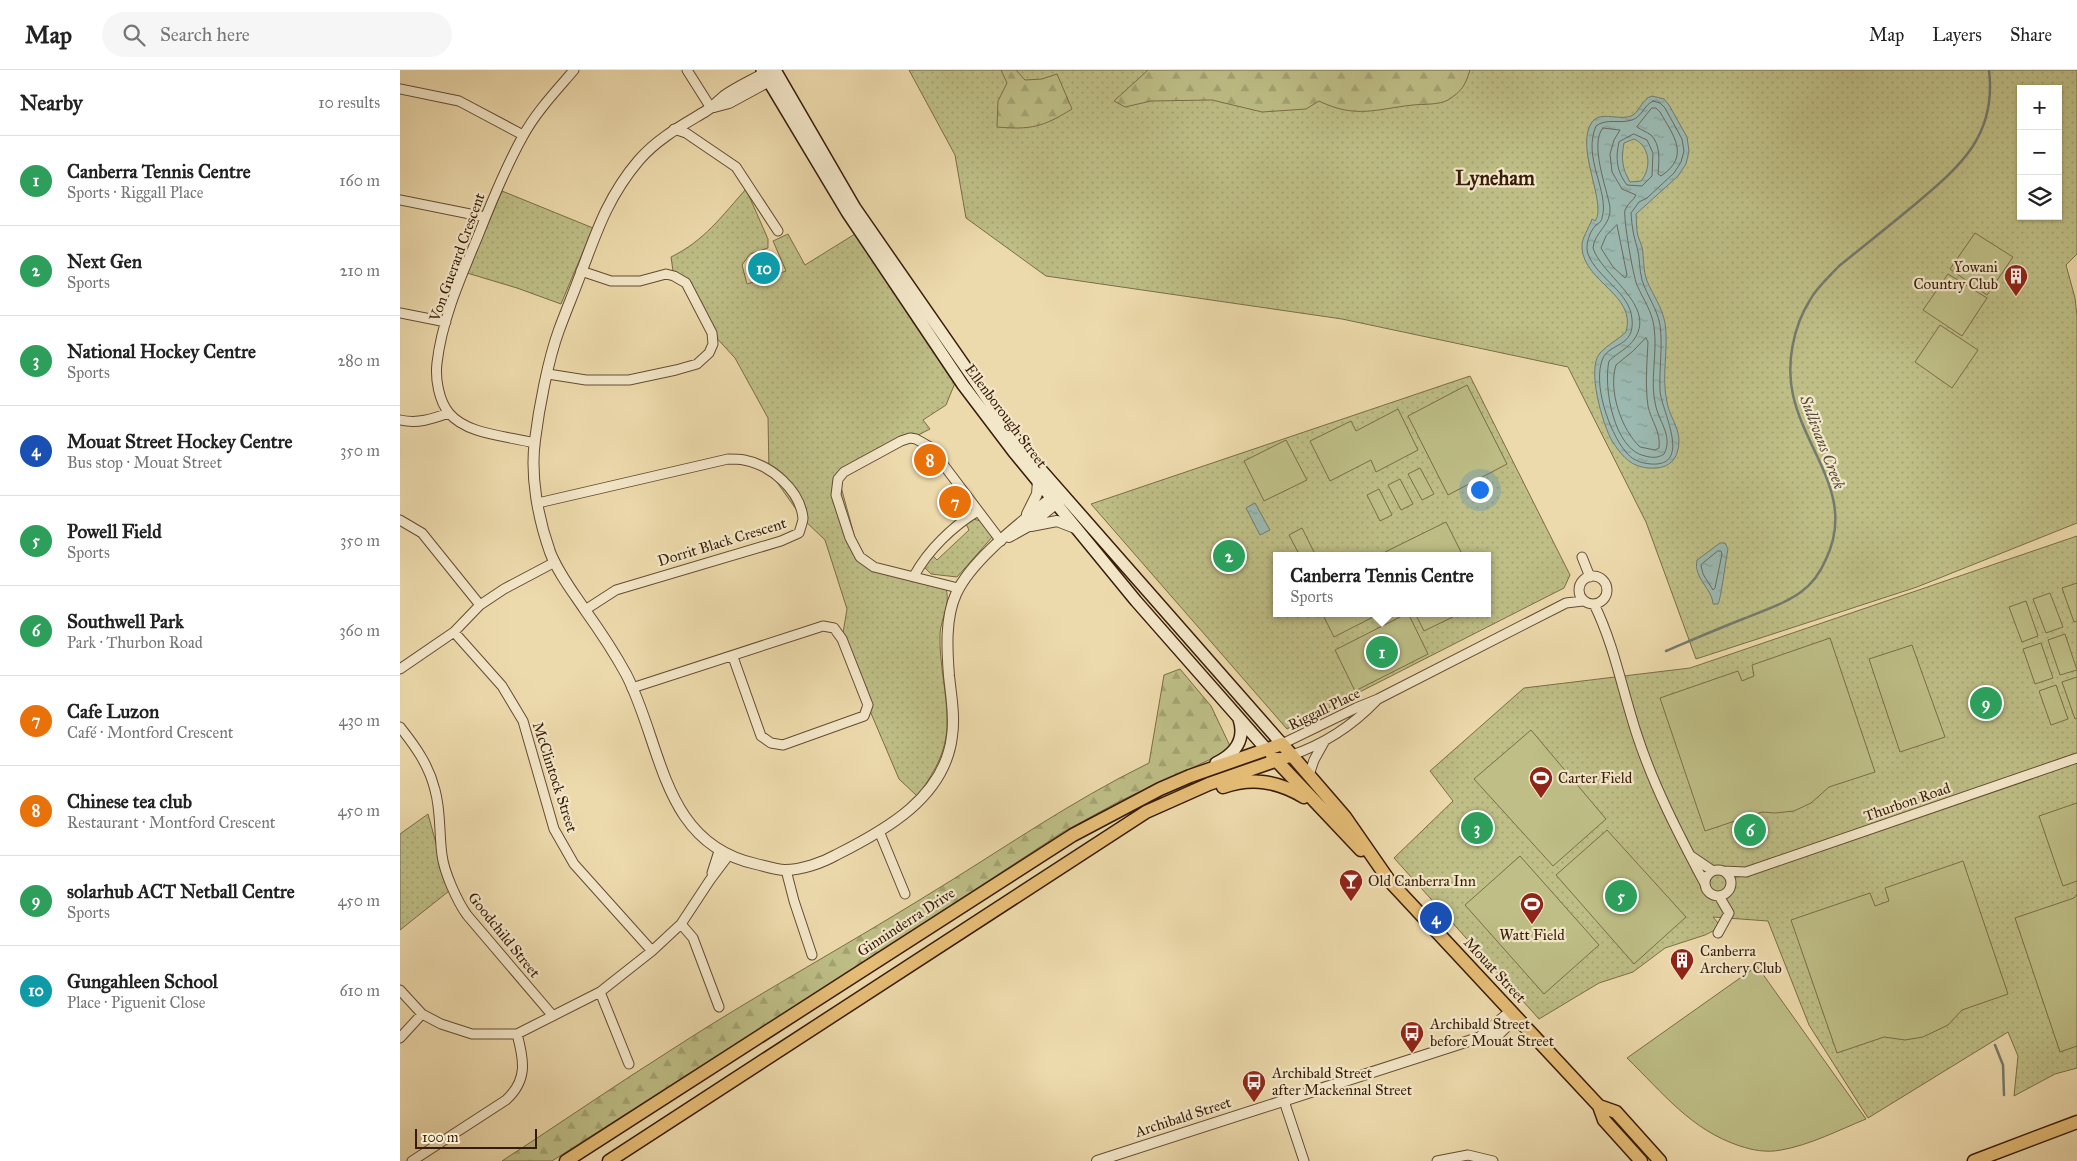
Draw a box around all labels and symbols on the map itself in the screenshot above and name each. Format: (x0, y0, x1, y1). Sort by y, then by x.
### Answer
district label: Lyneham (1455, 166, 1535, 191)
street label: Von Guerard Crescent (425, 190, 489, 325)
pin: 10 (748, 249, 780, 287)
place label: Yowani Country Club (1913, 258, 1998, 293)
building icon: Yowani Country Club (2003, 263, 2029, 297)
street label: Ellenborough Street (961, 361, 1051, 472)
water label: Sullivans Creek (1796, 392, 1849, 492)
pin: 8 (914, 441, 946, 479)
your location (1467, 477, 1493, 503)
pin: 7 (939, 483, 971, 521)
street label: Dorrit Black Crescent (656, 514, 789, 570)
pin: 2 (1213, 537, 1245, 575)
pin: 1 (1366, 633, 1398, 671)
street label: Riggall Place (1285, 684, 1363, 734)
pin: 9 (1970, 684, 2002, 722)
street label: McClintock Street (529, 720, 582, 835)
sports icon: Carter Field (1528, 765, 1554, 799)
place label: Carter Field (1558, 769, 1633, 787)
street label: Thurbon Road (1861, 779, 1953, 825)
pin: 3 (1461, 809, 1493, 847)
pin: 6 (1734, 811, 1766, 849)
bar icon: Old Canberra Inn (1338, 868, 1364, 902)
place label: Old Canberra Inn (1368, 872, 1476, 890)
pin: 5 (1605, 877, 1637, 915)
street label: Ginninderra Drive (854, 884, 958, 960)
street label: Goodchild Street (464, 889, 544, 982)
sports icon: Watt Field (1519, 891, 1545, 925)
pin: 4 (1420, 899, 1452, 937)
place label: Watt Field (1499, 926, 1565, 944)
street label: Mouat Street (1460, 933, 1530, 1007)
place label: Canberra Archery Club (1699, 942, 1782, 977)
building icon: Canberra Archery Club (1669, 947, 1695, 981)
place label: Archibald Street before Mouat Street (1429, 1015, 1555, 1050)
bus stop icon: Archibald Street before Mouat Street (1399, 1020, 1425, 1054)
place label: Archibald Street after Mackennal Street (1271, 1064, 1413, 1099)
bus stop icon: Archibald Street after Mackennal Street (1241, 1069, 1267, 1103)
street label: Archibald Street (1132, 1093, 1234, 1141)
scale bar (415, 1126, 538, 1149)

